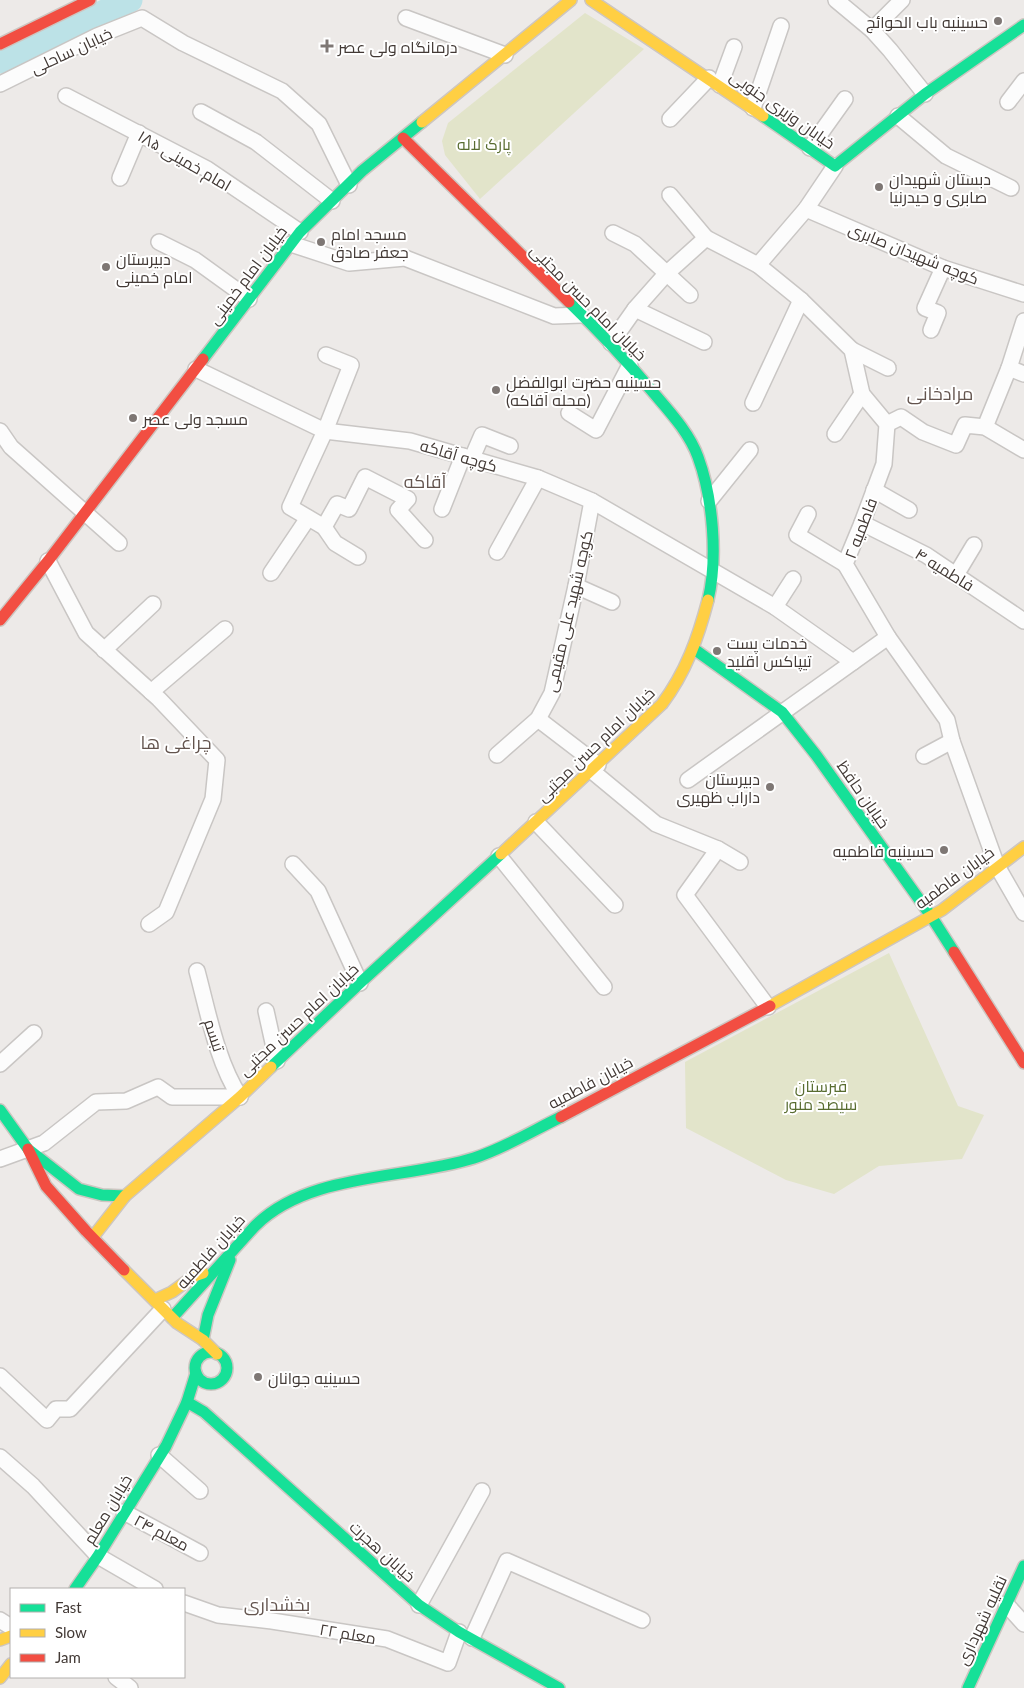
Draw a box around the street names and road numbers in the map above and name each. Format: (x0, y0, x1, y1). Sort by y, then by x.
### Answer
street label: خیابان ساحلی (27, 23, 116, 79)
street label: خیابان وزیری جنوبی (726, 66, 839, 154)
street label: امام خمینی ۱۸۵ (134, 126, 235, 197)
street label: کوچه شهیدان صابری (845, 218, 982, 291)
street label: خیابان امام خمینی (204, 222, 293, 330)
street label: خیابان امام حسن مجتبی (525, 240, 651, 366)
street label: کوچه آقاکه (417, 435, 500, 478)
street label: فاطمیه ۲ (840, 495, 881, 561)
street label: کوچه شهید علی مقیمی (540, 528, 599, 694)
street label: فاطمیه ۴ (912, 544, 978, 595)
street label: خیابان امام حسن مجتبی (532, 683, 660, 807)
street label: خیابان حافظ (832, 757, 894, 833)
street label: خیابان فاطمیه (911, 842, 998, 914)
street label: خیابان امام حسن مجتبی (234, 959, 364, 1082)
street label: تبسم (198, 1016, 229, 1055)
street label: خیابان فاطمیه (544, 1052, 637, 1114)
street label: خیابان فاطمیه (172, 1210, 250, 1293)
street label: خیابان معلم (79, 1471, 138, 1549)
street label: معلم ۲۴ (130, 1510, 193, 1557)
street label: خیابان هجرت (345, 1517, 420, 1587)
street label: نقلیه شهرداری (952, 1572, 1012, 1669)
street label: معلم ۲۲ (318, 1619, 378, 1650)

